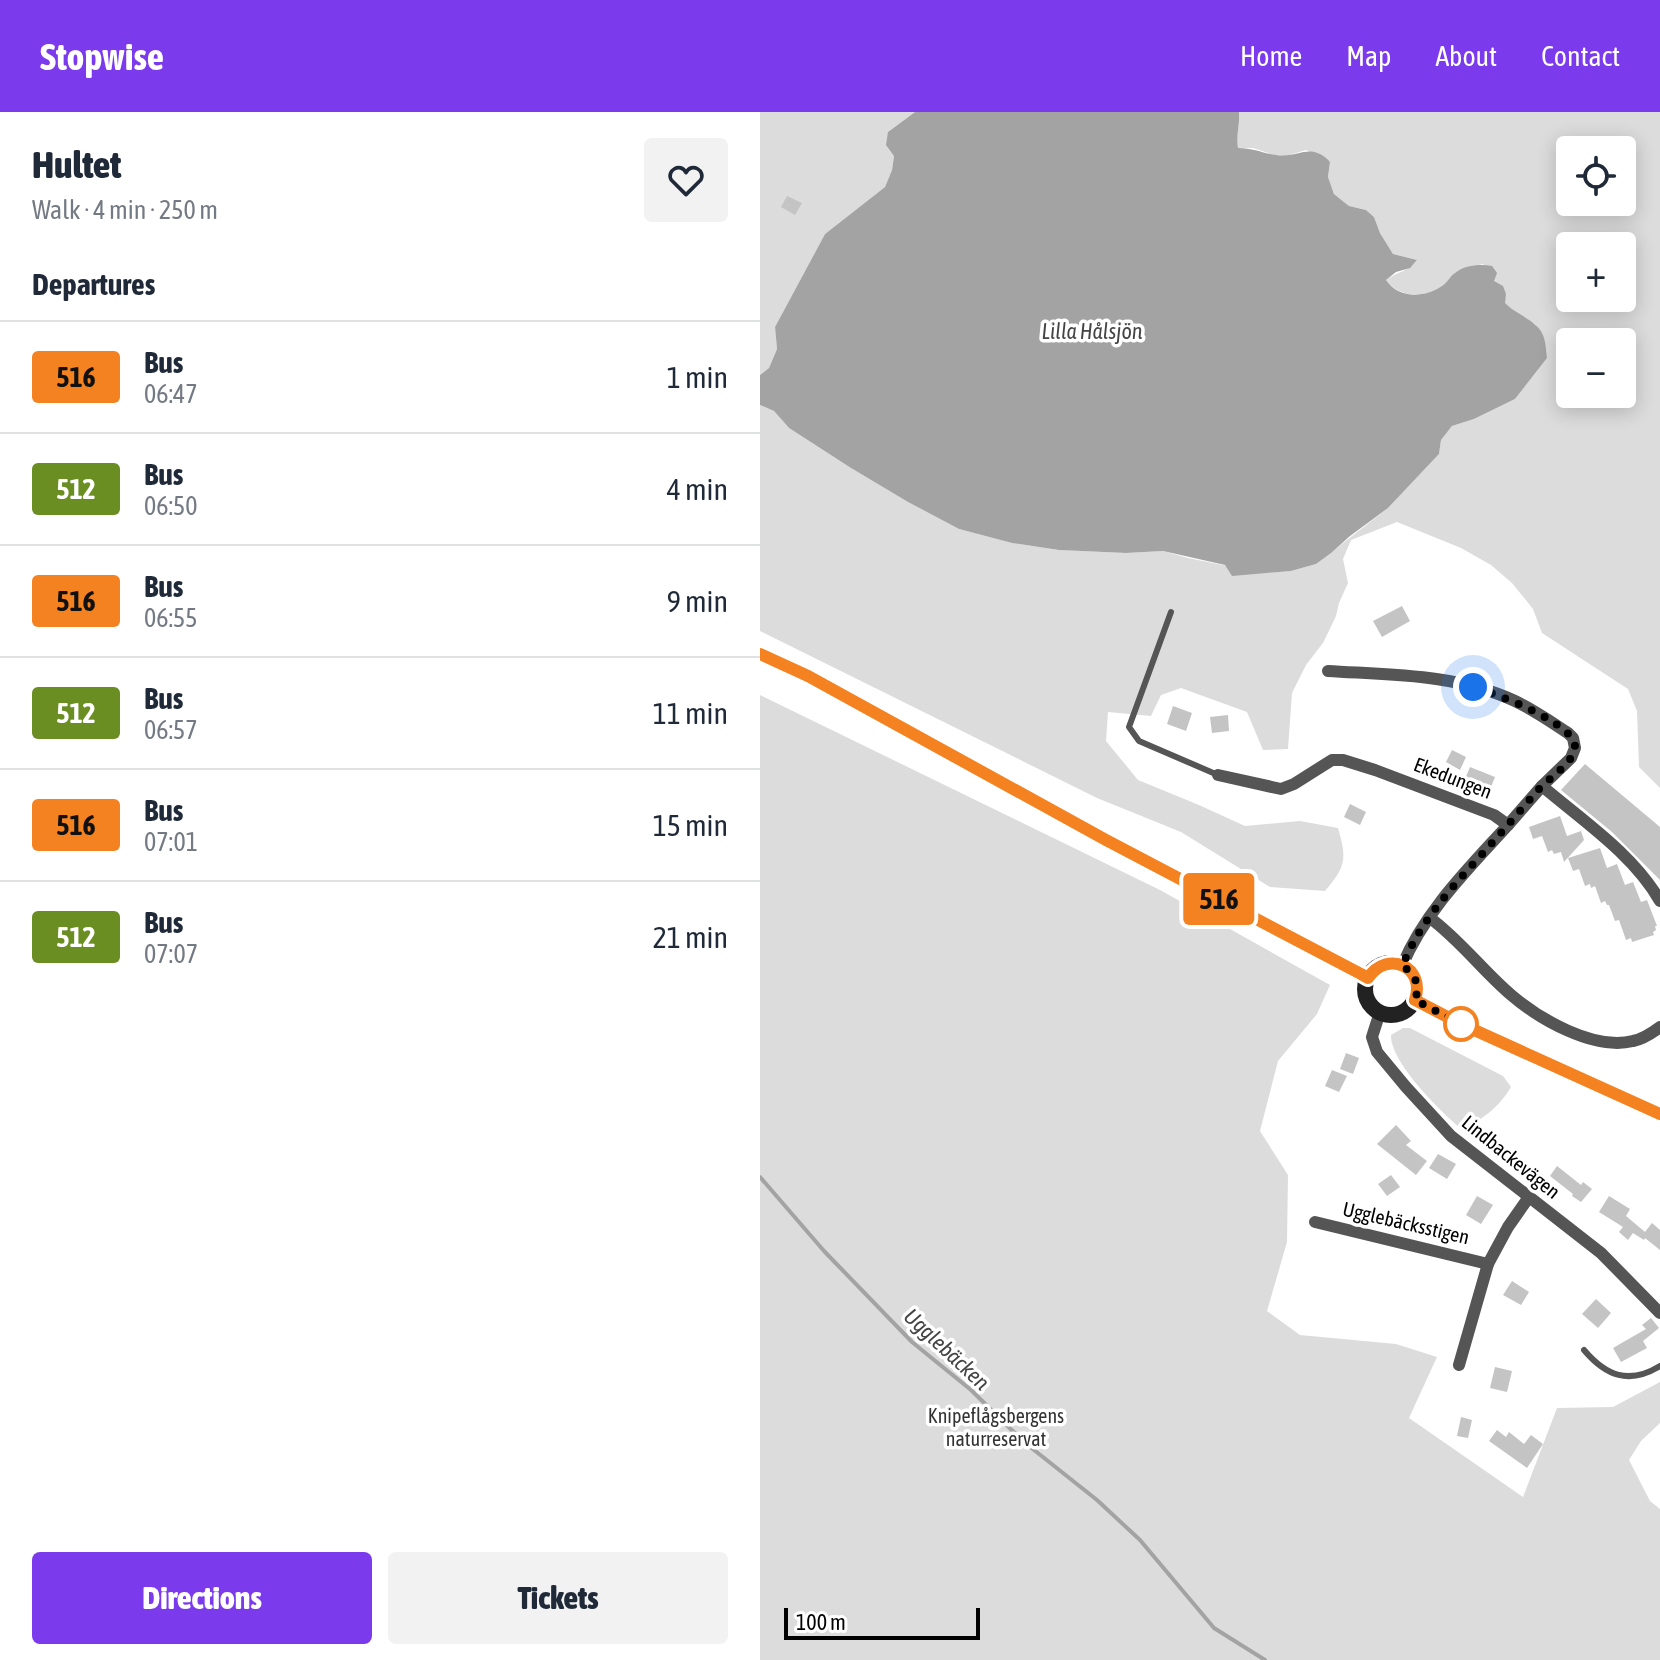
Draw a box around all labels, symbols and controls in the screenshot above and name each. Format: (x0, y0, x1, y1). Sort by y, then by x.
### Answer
text: Stopwise (40, 35, 164, 78)
text: Home (1240, 40, 1302, 72)
text: Map (1346, 40, 1391, 72)
text: About (1435, 40, 1497, 72)
text: Contact (1541, 40, 1620, 72)
map controls (1556, 136, 1636, 408)
button: locate (1556, 136, 1636, 216)
button: heart (644, 138, 728, 222)
text: Hultet (32, 143, 121, 186)
text: Walk · 4 min · 250 m (32, 195, 218, 225)
button: + (1556, 232, 1636, 312)
text: Departures (32, 267, 155, 301)
water label: Lilla Hålsjön (1042, 318, 1143, 344)
button: − (1556, 328, 1636, 408)
text: Bus (144, 345, 183, 379)
text: 1 min (667, 360, 728, 394)
text: 516 (56, 361, 96, 393)
text: 06:47 (144, 379, 198, 409)
text: Bus (144, 457, 183, 491)
text: 4 min (667, 472, 728, 506)
text: 512 (56, 473, 96, 505)
text: 06:50 (144, 491, 198, 521)
text: Bus (144, 569, 183, 603)
text: 9 min (667, 584, 728, 618)
text: 516 (56, 585, 96, 617)
text: 06:55 (144, 603, 198, 633)
your location (1453, 667, 1493, 707)
text: Bus (144, 681, 183, 715)
text: 11 min (653, 696, 728, 730)
text: 512 (56, 697, 96, 729)
text: 06:57 (144, 715, 198, 745)
street label: Ekedungen (1411, 752, 1495, 803)
text: Bus (144, 793, 183, 827)
text: 15 min (653, 808, 728, 842)
text: 516 (56, 809, 96, 841)
text: 07:01 (144, 827, 198, 857)
line badge: 516 (1173, 873, 1265, 925)
text: 516 (1199, 883, 1239, 915)
text: Bus (144, 905, 183, 939)
text: 21 min (653, 920, 728, 954)
text: 512 (56, 921, 96, 953)
text: 07:07 (144, 939, 198, 969)
unlabelled marker (1444, 1007, 1478, 1041)
street label: Lindbackevägen (1458, 1110, 1565, 1203)
street label: Ugglebäcksstigen (1341, 1197, 1472, 1248)
water label: Ugglebäcken (899, 1303, 995, 1395)
park label: Knipeflågsbergens naturreservat (928, 1404, 1064, 1450)
button: Directions (32, 1552, 372, 1644)
button: Tickets (388, 1552, 728, 1644)
scale bar (784, 1604, 980, 1640)
text: 100 m (796, 1609, 846, 1635)

